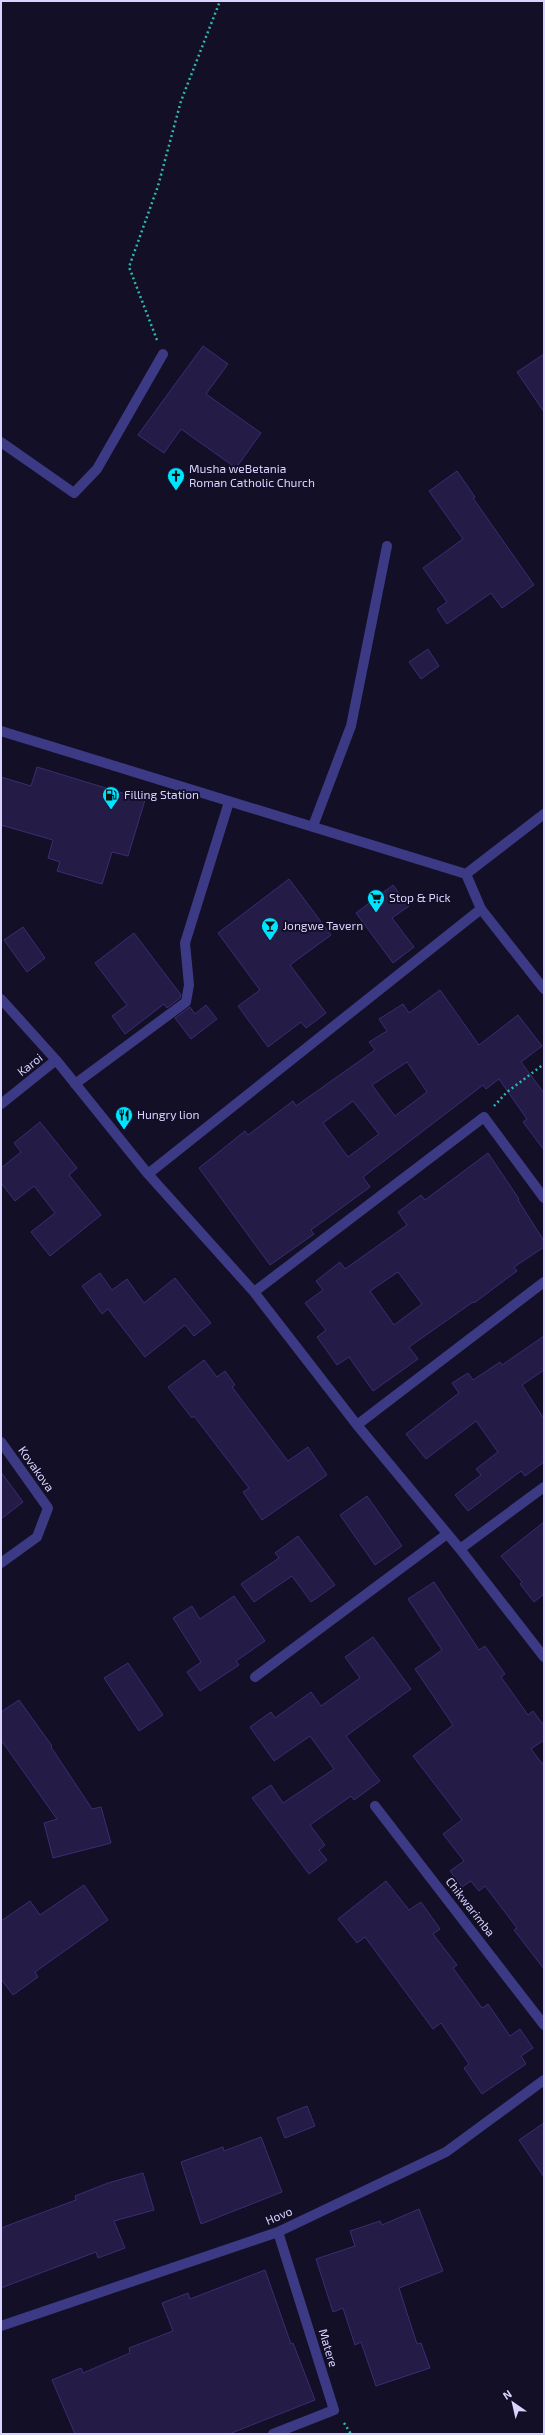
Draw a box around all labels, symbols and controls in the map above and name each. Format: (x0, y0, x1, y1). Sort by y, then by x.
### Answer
place label: Musha weBetania Roman Catholic Church (189, 461, 315, 489)
church icon: Musha weBetania Roman Catholic Church (166, 466, 186, 491)
fuel station icon: Filling Station (101, 785, 121, 810)
place label: Filling Station (124, 787, 199, 801)
supermarket icon: Stop & Pick (366, 888, 386, 913)
place label: Stop & Pick (389, 890, 451, 904)
bar icon: Jongwe Tavern (260, 916, 280, 941)
place label: Jongwe Tavern (283, 918, 363, 932)
street label: Karoi (14, 1050, 45, 1078)
restaurant icon: Hungry lion (114, 1105, 134, 1130)
place label: Hungry lion (137, 1107, 199, 1121)
street label: Kovakova (16, 1443, 58, 1494)
street label: Chikwarimba (443, 1874, 498, 1939)
street label: Hovo (263, 2203, 294, 2227)
street label: Matere (317, 2327, 341, 2369)
north arrow (493, 2383, 533, 2423)
text: N (500, 2387, 514, 2402)

